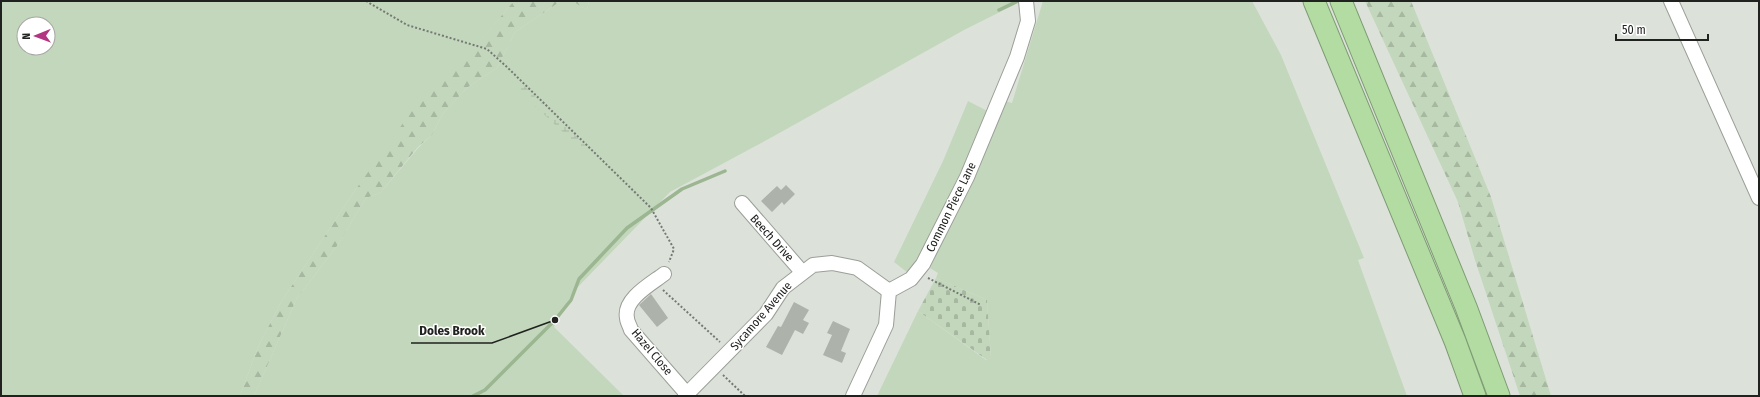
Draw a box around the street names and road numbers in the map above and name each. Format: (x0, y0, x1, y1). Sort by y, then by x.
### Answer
street label: Common Piece Lane (923, 160, 979, 254)
street label: Beech Drive (747, 212, 797, 264)
street label: Sycamore Avenue (727, 279, 795, 353)
street label: Hazel Close (629, 326, 675, 378)

